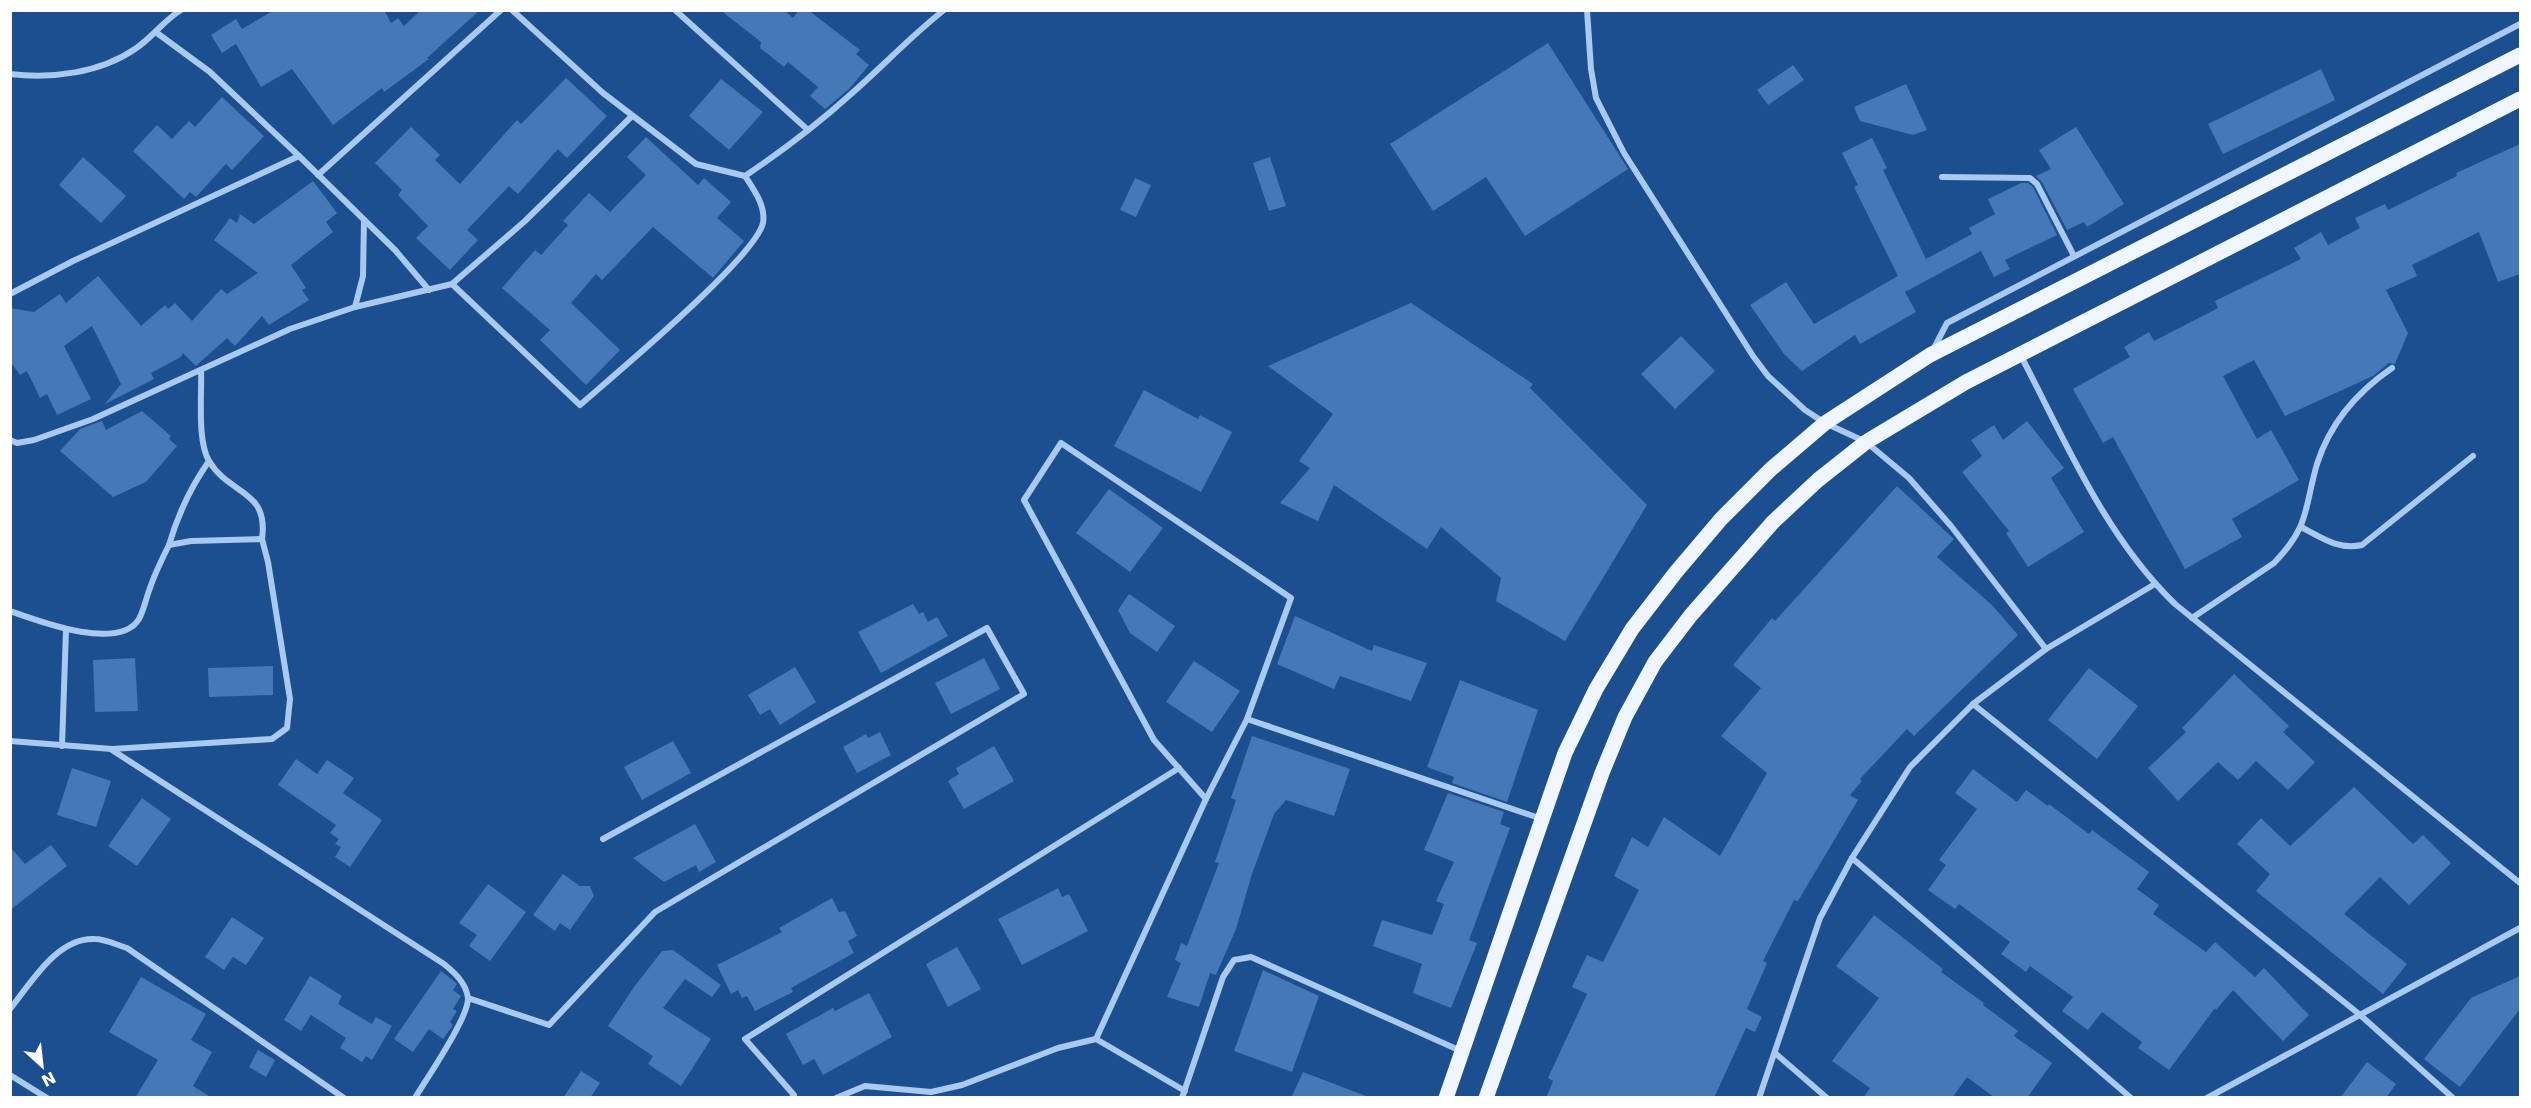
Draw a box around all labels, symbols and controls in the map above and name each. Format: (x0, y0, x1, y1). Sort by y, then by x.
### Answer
north arrow (12, 1036, 72, 1096)
text: N (38, 1067, 59, 1090)

